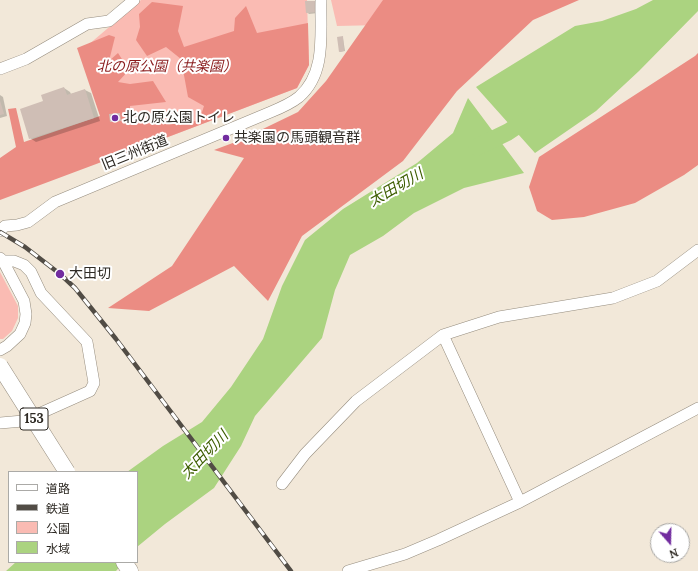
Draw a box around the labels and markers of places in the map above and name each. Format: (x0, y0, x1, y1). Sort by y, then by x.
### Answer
place label: 北の原公園トイレ (123, 110, 235, 126)
marker: 北の原公園トイレ (110, 113, 120, 123)
place label: 共楽園の馬頭観音群 (234, 130, 360, 146)
marker: 共楽園の馬頭観音群 (221, 133, 231, 143)
place label: 大田切 (69, 266, 111, 282)
marker: 大田切 (54, 268, 66, 280)

